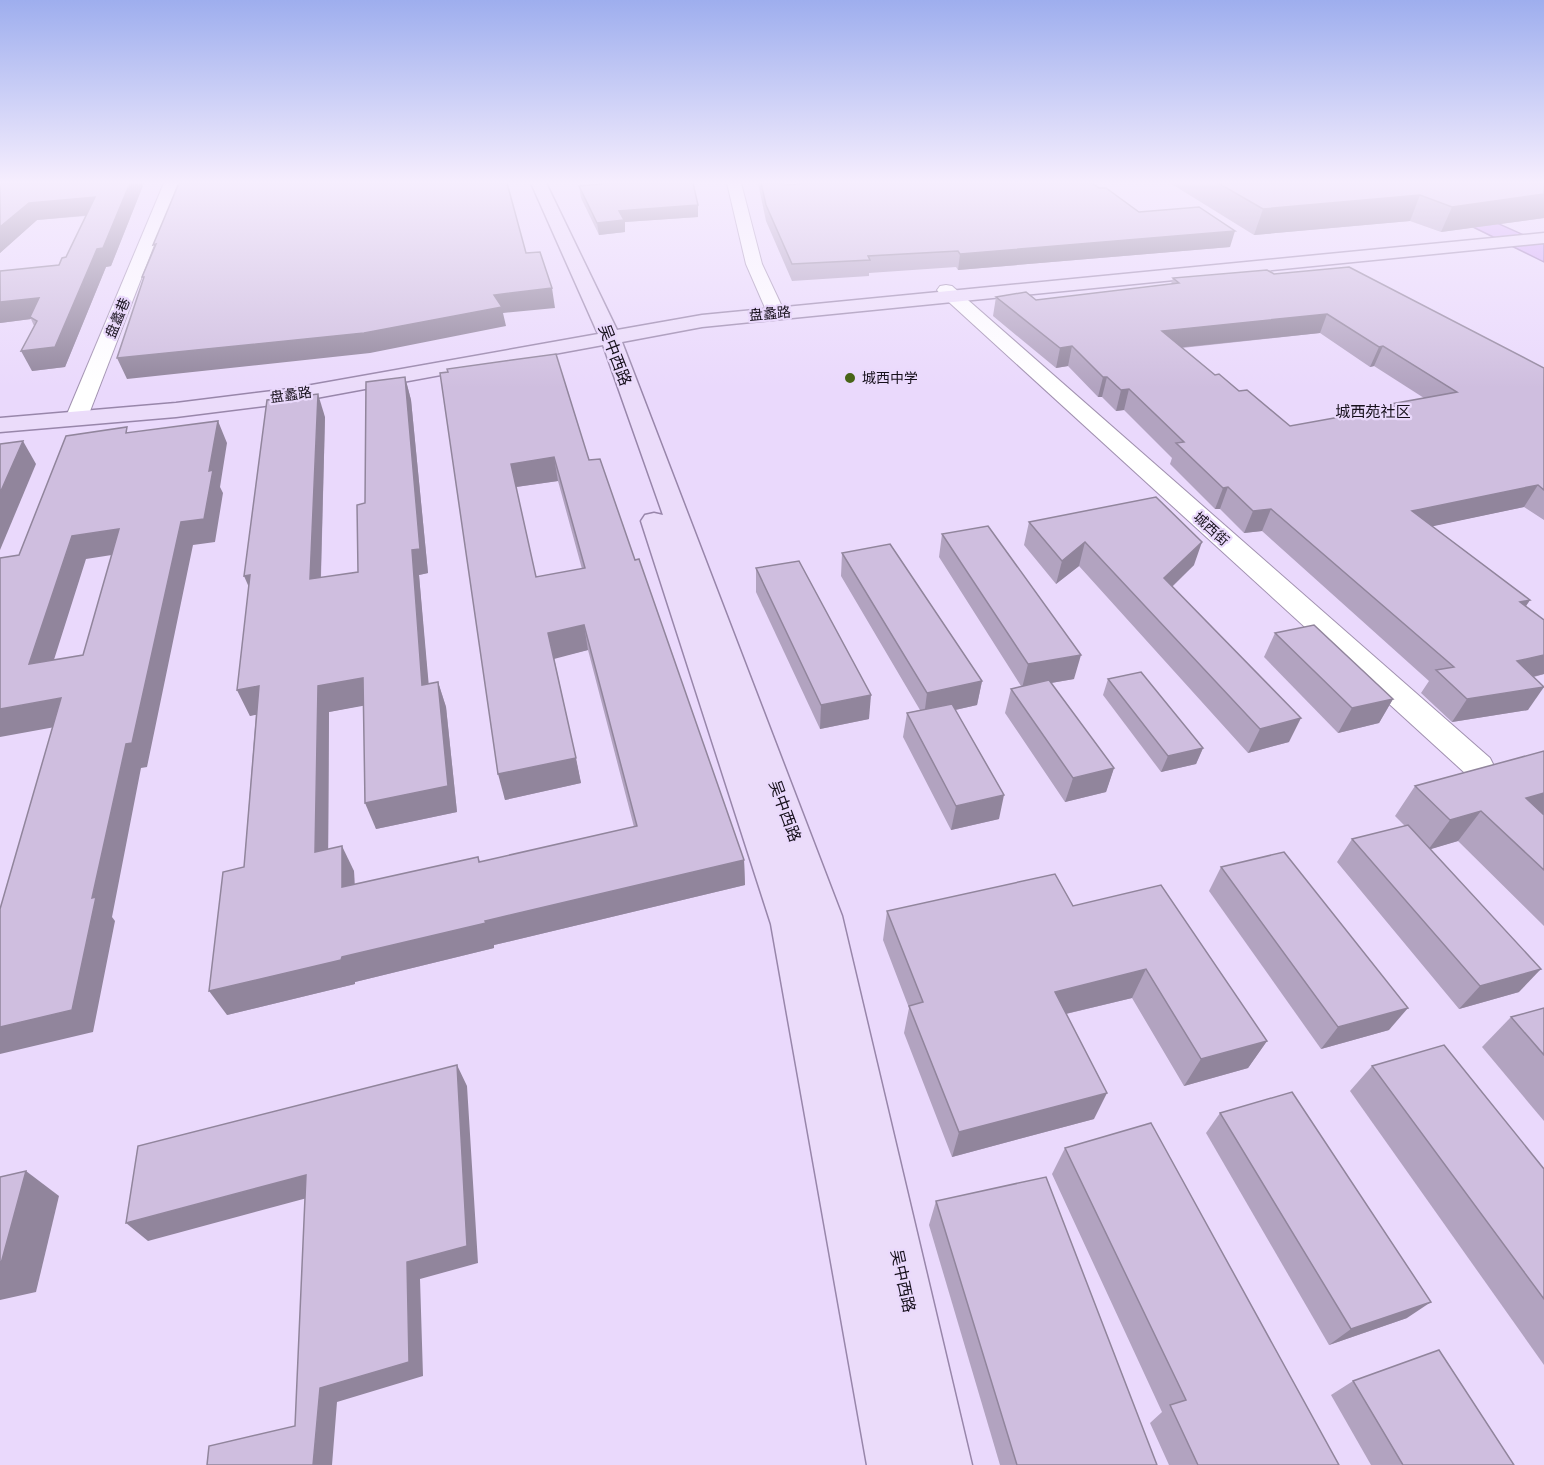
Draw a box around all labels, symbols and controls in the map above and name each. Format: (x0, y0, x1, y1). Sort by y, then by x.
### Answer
street label: 盘蠡巷 (102, 295, 134, 341)
street label: 盘蠡路 (748, 304, 792, 324)
street label: 吴中西路 (595, 322, 635, 388)
place label: 城西中学 (862, 370, 918, 387)
marker: 城西中学 (843, 371, 857, 385)
street label: 盘蠡路 (269, 384, 313, 406)
district label: 城西苑社区 (1335, 403, 1411, 421)
street label: 城西街 (1190, 509, 1232, 549)
street label: 吴中西路 (765, 778, 805, 844)
street label: 吴中西路 (887, 1248, 919, 1314)

